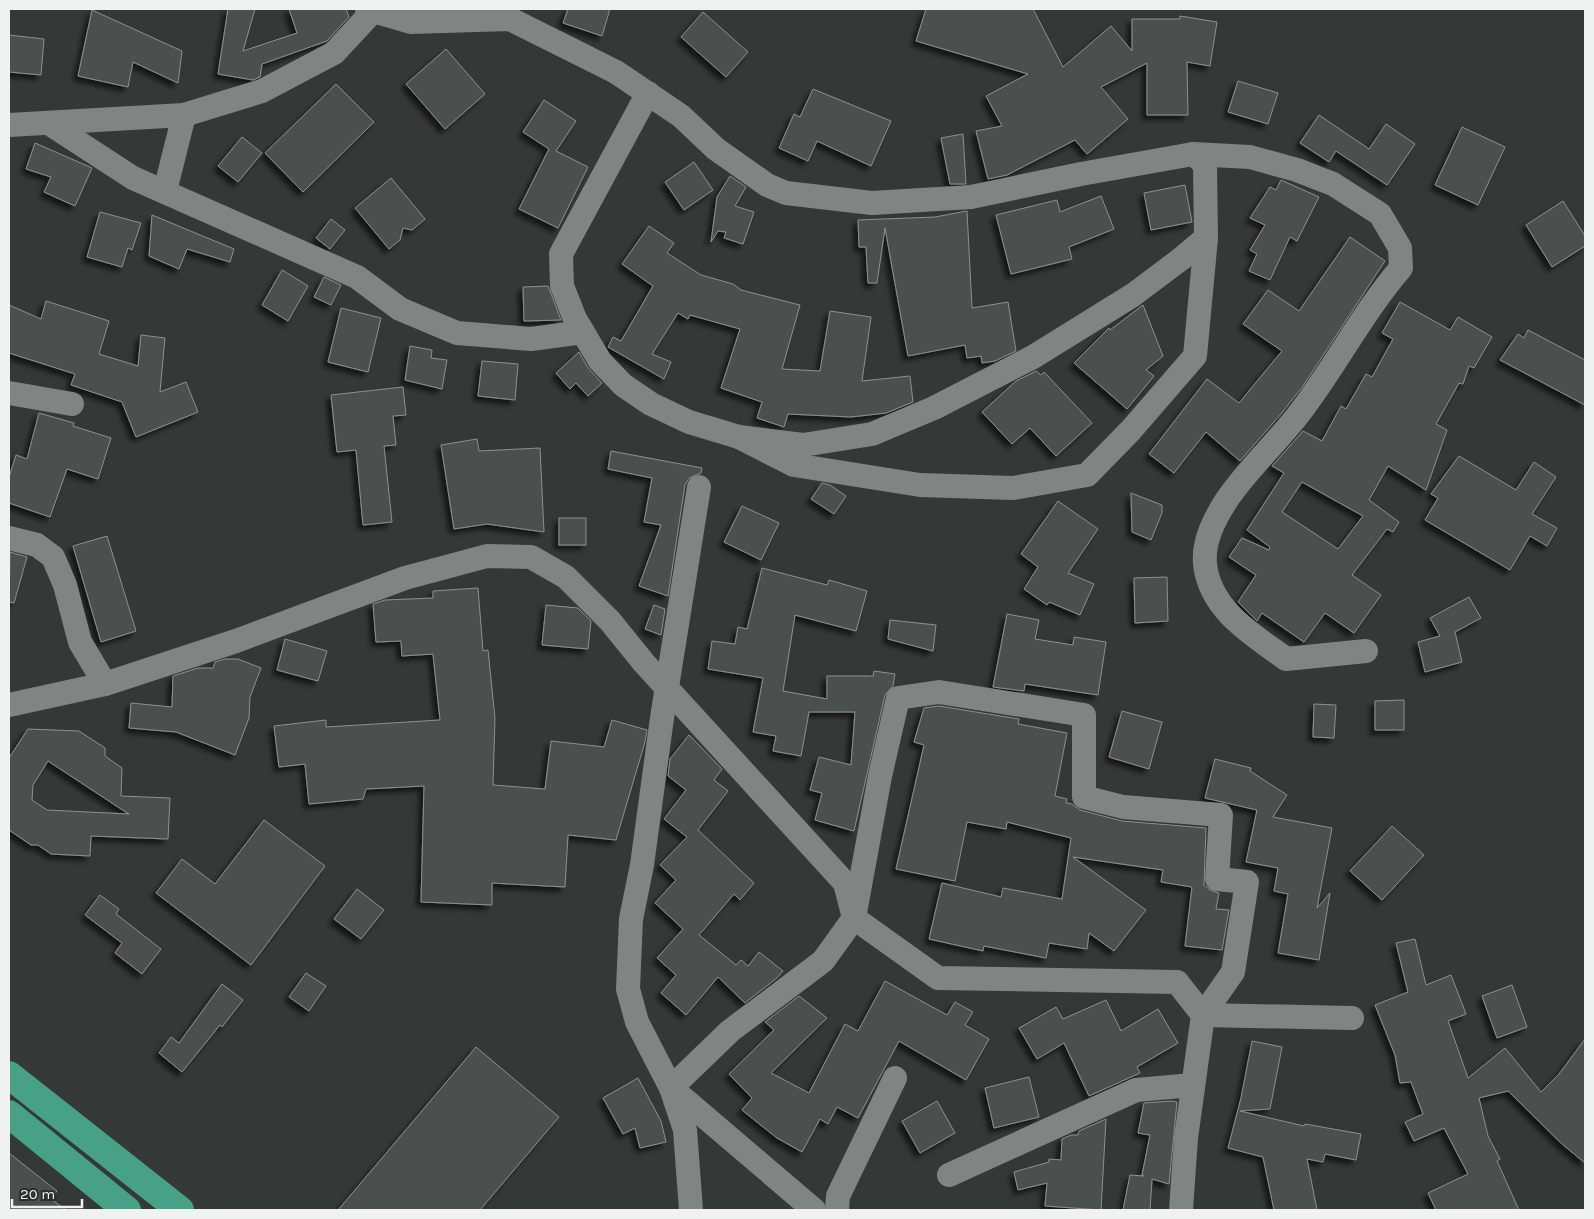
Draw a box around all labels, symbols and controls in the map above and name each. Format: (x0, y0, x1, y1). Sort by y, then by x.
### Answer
scale bar (12, 1176, 82, 1208)
text: 20 m (20, 1185, 55, 1203)

